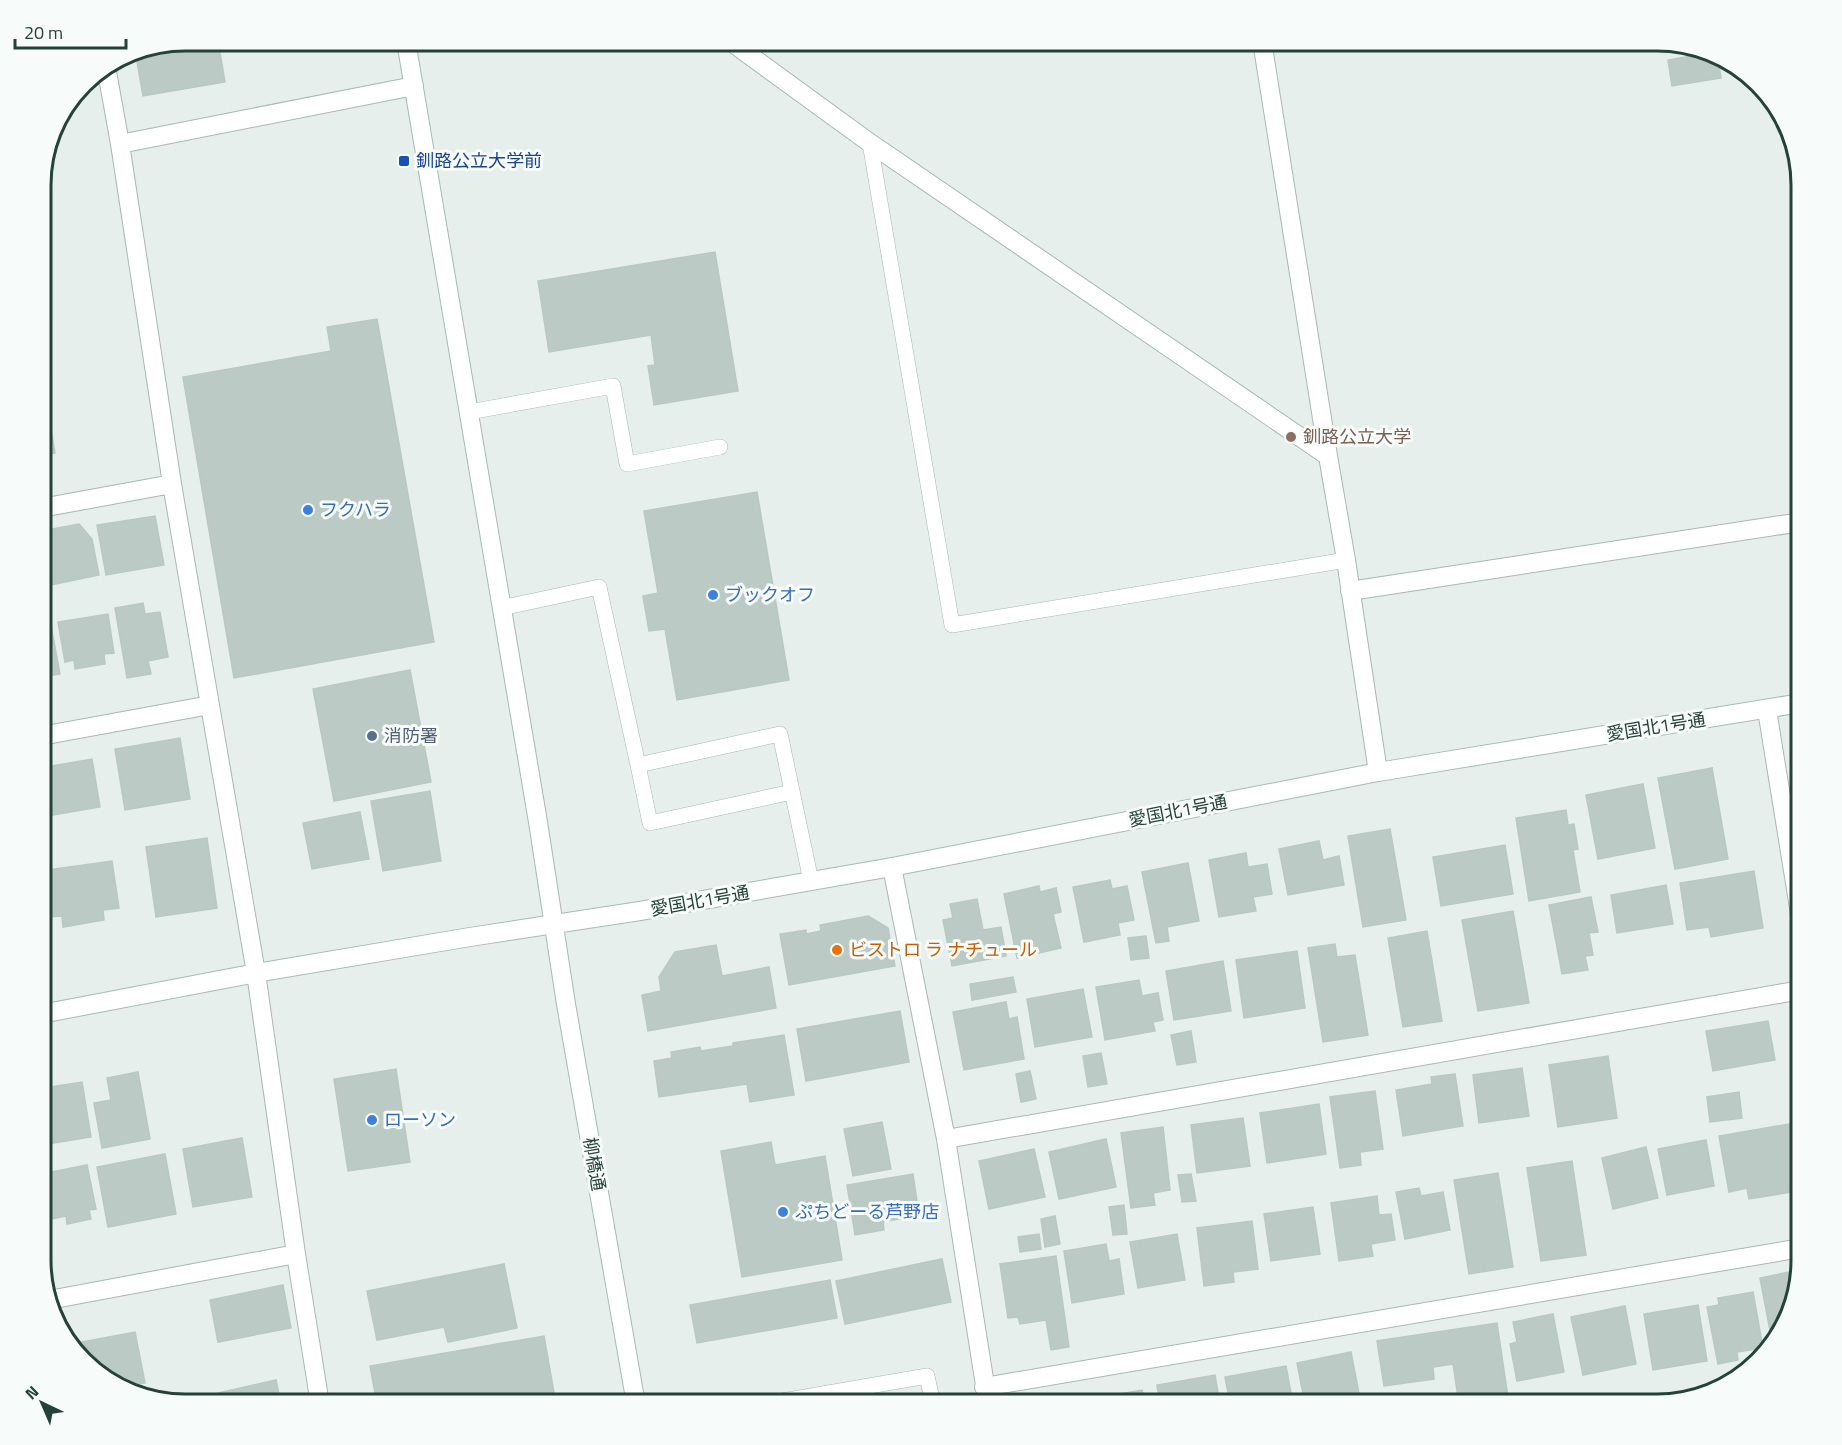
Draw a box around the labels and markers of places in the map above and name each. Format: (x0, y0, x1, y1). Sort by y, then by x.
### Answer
place label: 釧路公立大学前 (416, 147, 542, 174)
marker: 釧路公立大学前 (397, 154, 411, 168)
place label: 釧路公立大学 (1303, 423, 1411, 450)
marker: 釧路公立大学 (1284, 430, 1298, 444)
place label: フクハラ (320, 496, 391, 523)
marker: フクハラ (301, 503, 315, 517)
place label: ブックオフ (725, 581, 815, 608)
marker: ブックオフ (706, 588, 720, 602)
place label: 消防署 (384, 722, 438, 749)
marker: 消防署 (365, 729, 379, 743)
place label: ビストロ ラ ナチュール (849, 936, 1037, 963)
marker: ビストロ ラ ナチュール (830, 943, 844, 957)
place label: ローソン (384, 1106, 456, 1133)
marker: ローソン (365, 1113, 379, 1127)
place label: ぷちどーる芦野店 (795, 1198, 939, 1225)
marker: ぷちどーる芦野店 (776, 1205, 790, 1219)

